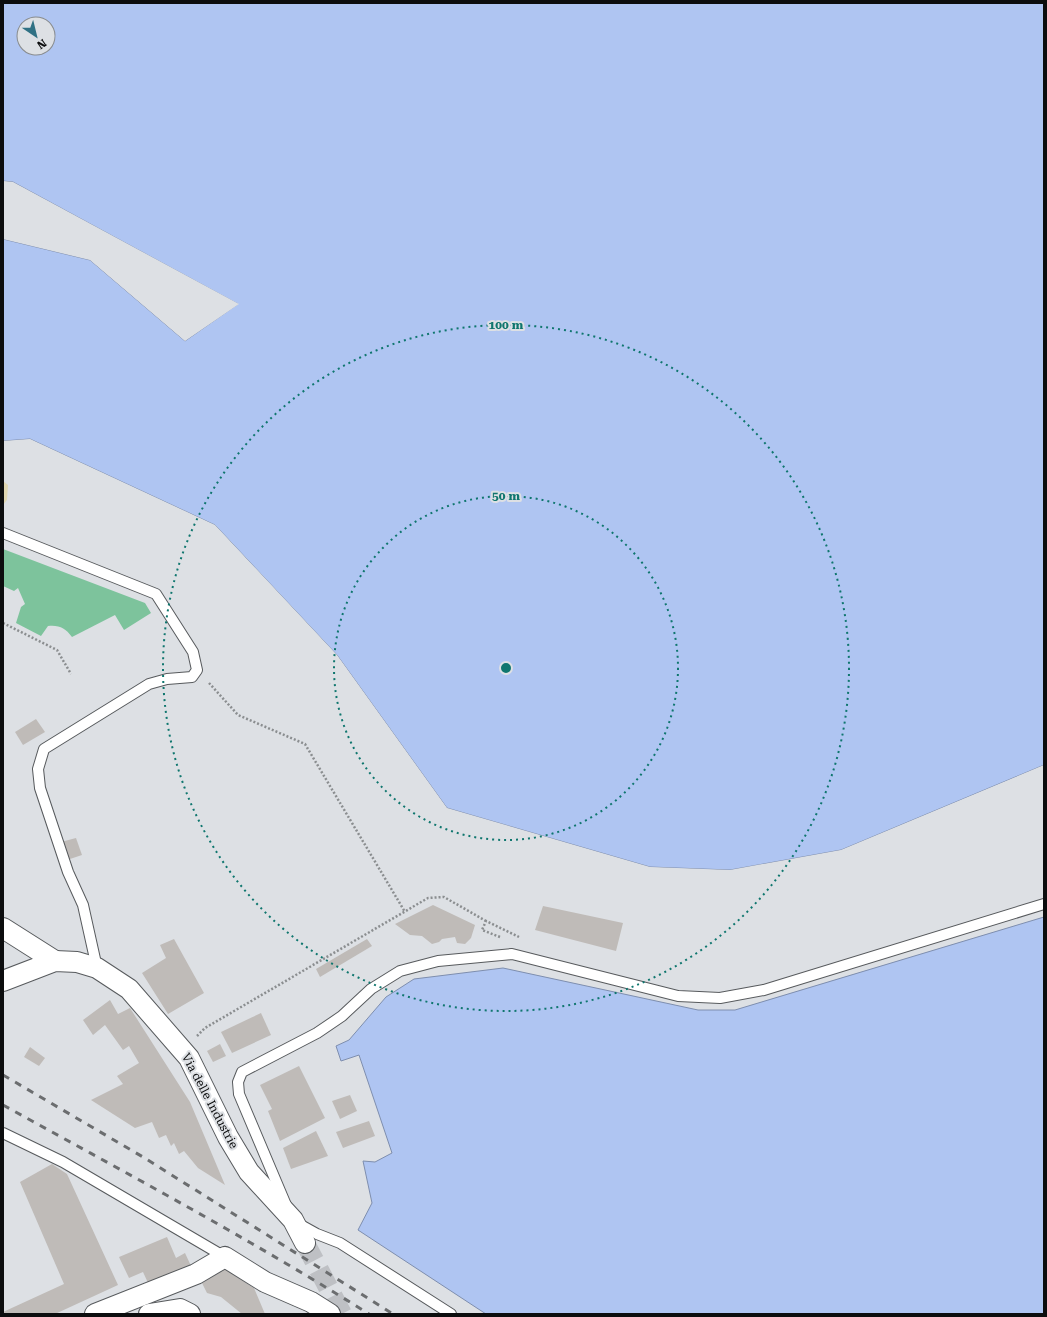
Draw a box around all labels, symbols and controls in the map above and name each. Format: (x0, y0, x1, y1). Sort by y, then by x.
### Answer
north arrow (16, 16, 56, 56)
text: N (34, 36, 49, 52)
text: 100 m (489, 318, 524, 332)
text: 50 m (492, 489, 520, 503)
centre of rings (499, 661, 513, 675)
street label: Via delle Industrie (179, 1051, 241, 1151)

